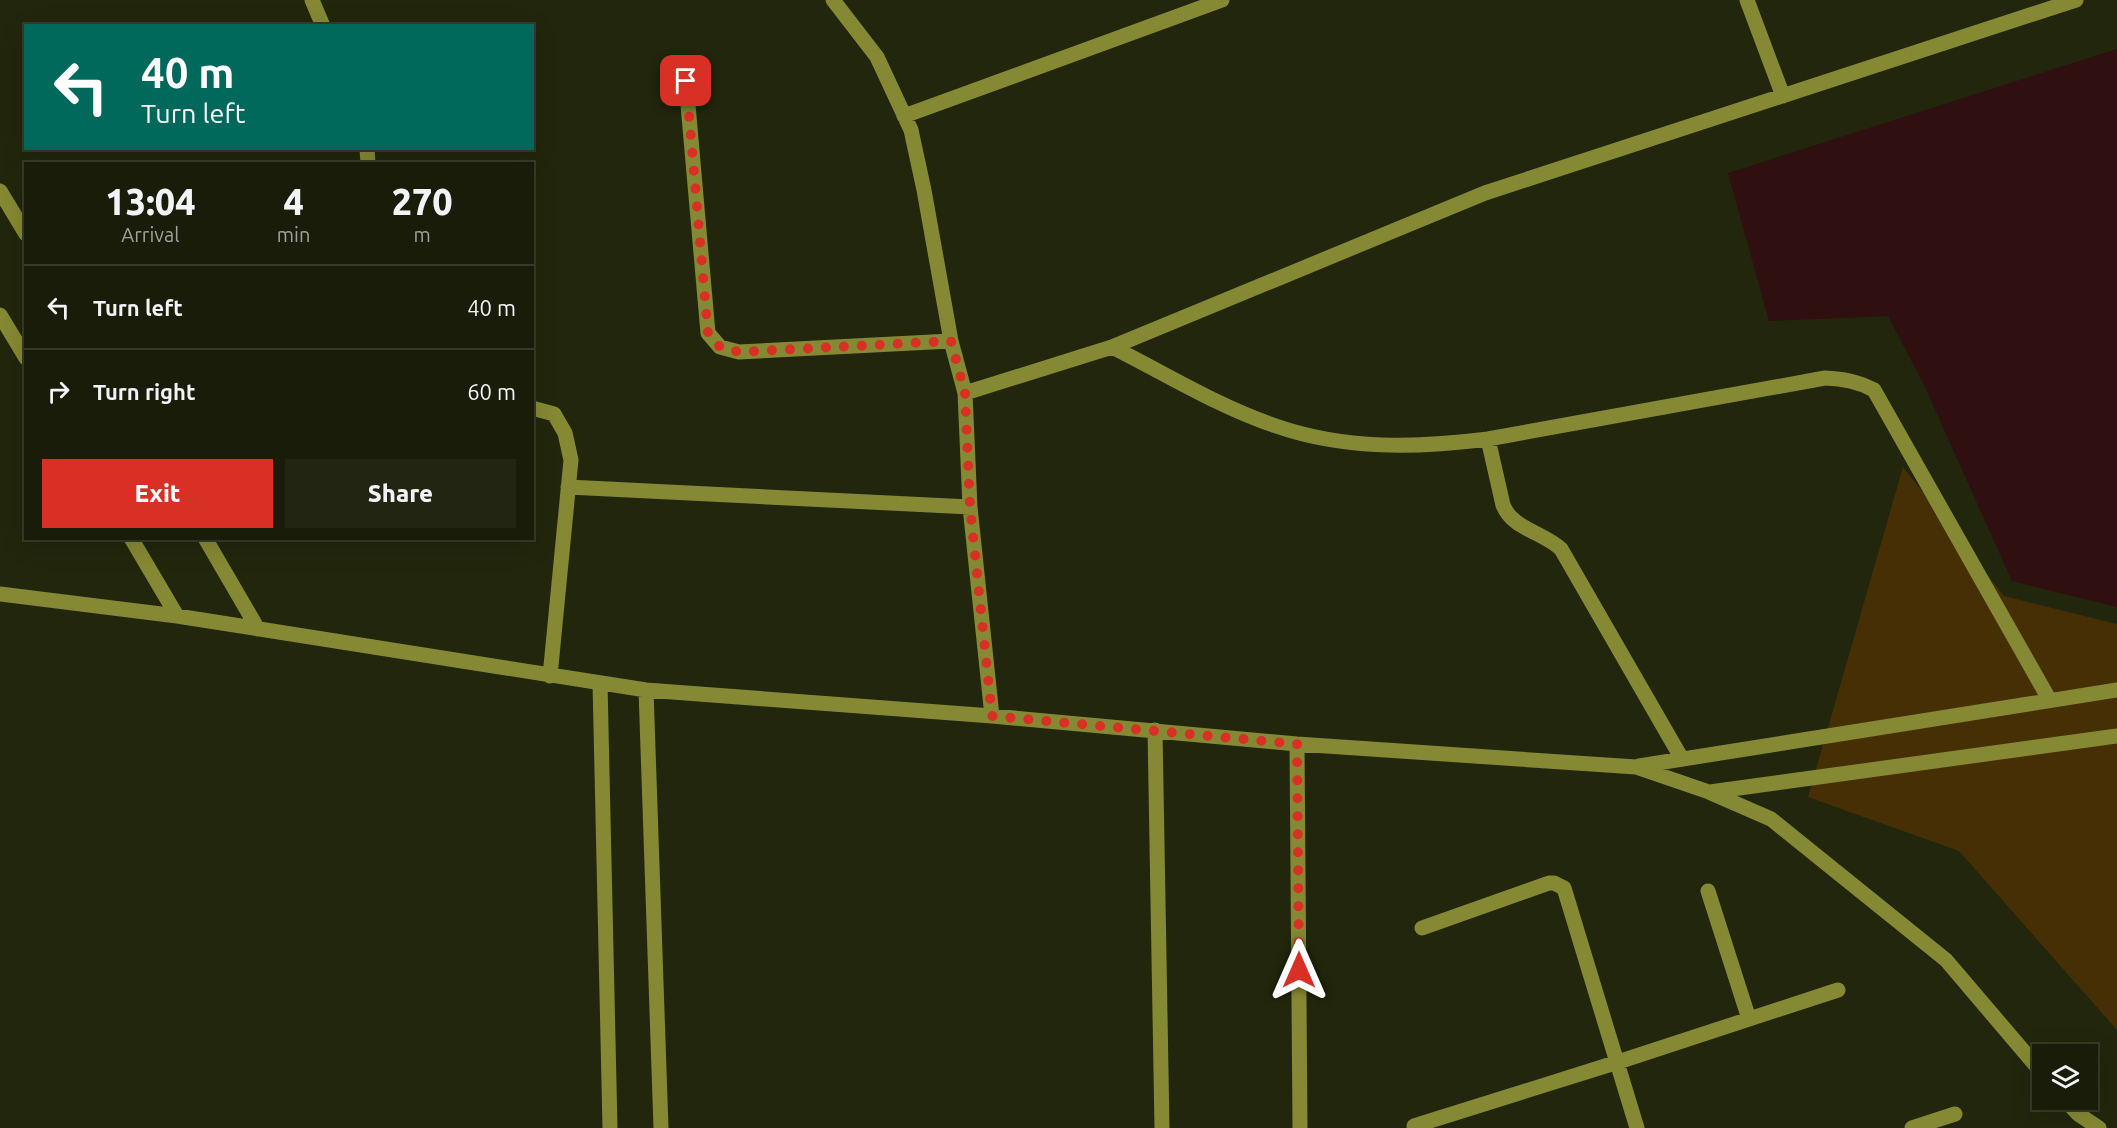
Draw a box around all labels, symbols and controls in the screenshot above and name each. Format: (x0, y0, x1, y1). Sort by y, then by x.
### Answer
icon: left (42, 48, 120, 126)
text: 40 m (141, 49, 235, 96)
pin (660, 55, 711, 106)
icon: arrive (669, 64, 702, 97)
text: Turn left (141, 98, 245, 128)
text: 13:04 (105, 181, 195, 222)
text: 4 (283, 181, 304, 222)
text: 270 (392, 181, 453, 222)
text: Arrival (121, 223, 180, 246)
text: min (277, 223, 310, 246)
text: m (414, 223, 431, 246)
icon: left (42, 291, 75, 324)
text: Turn left (93, 295, 183, 320)
text: 40 m (467, 295, 516, 320)
icon: right (42, 375, 75, 408)
text: Turn right (93, 379, 195, 404)
text: 60 m (467, 379, 516, 404)
button: Exit (42, 459, 273, 528)
button: Share (285, 459, 516, 528)
position arrow (1267, 938, 1331, 1002)
map controls (2032, 1044, 2098, 1110)
button: layers (2032, 1044, 2098, 1110)

